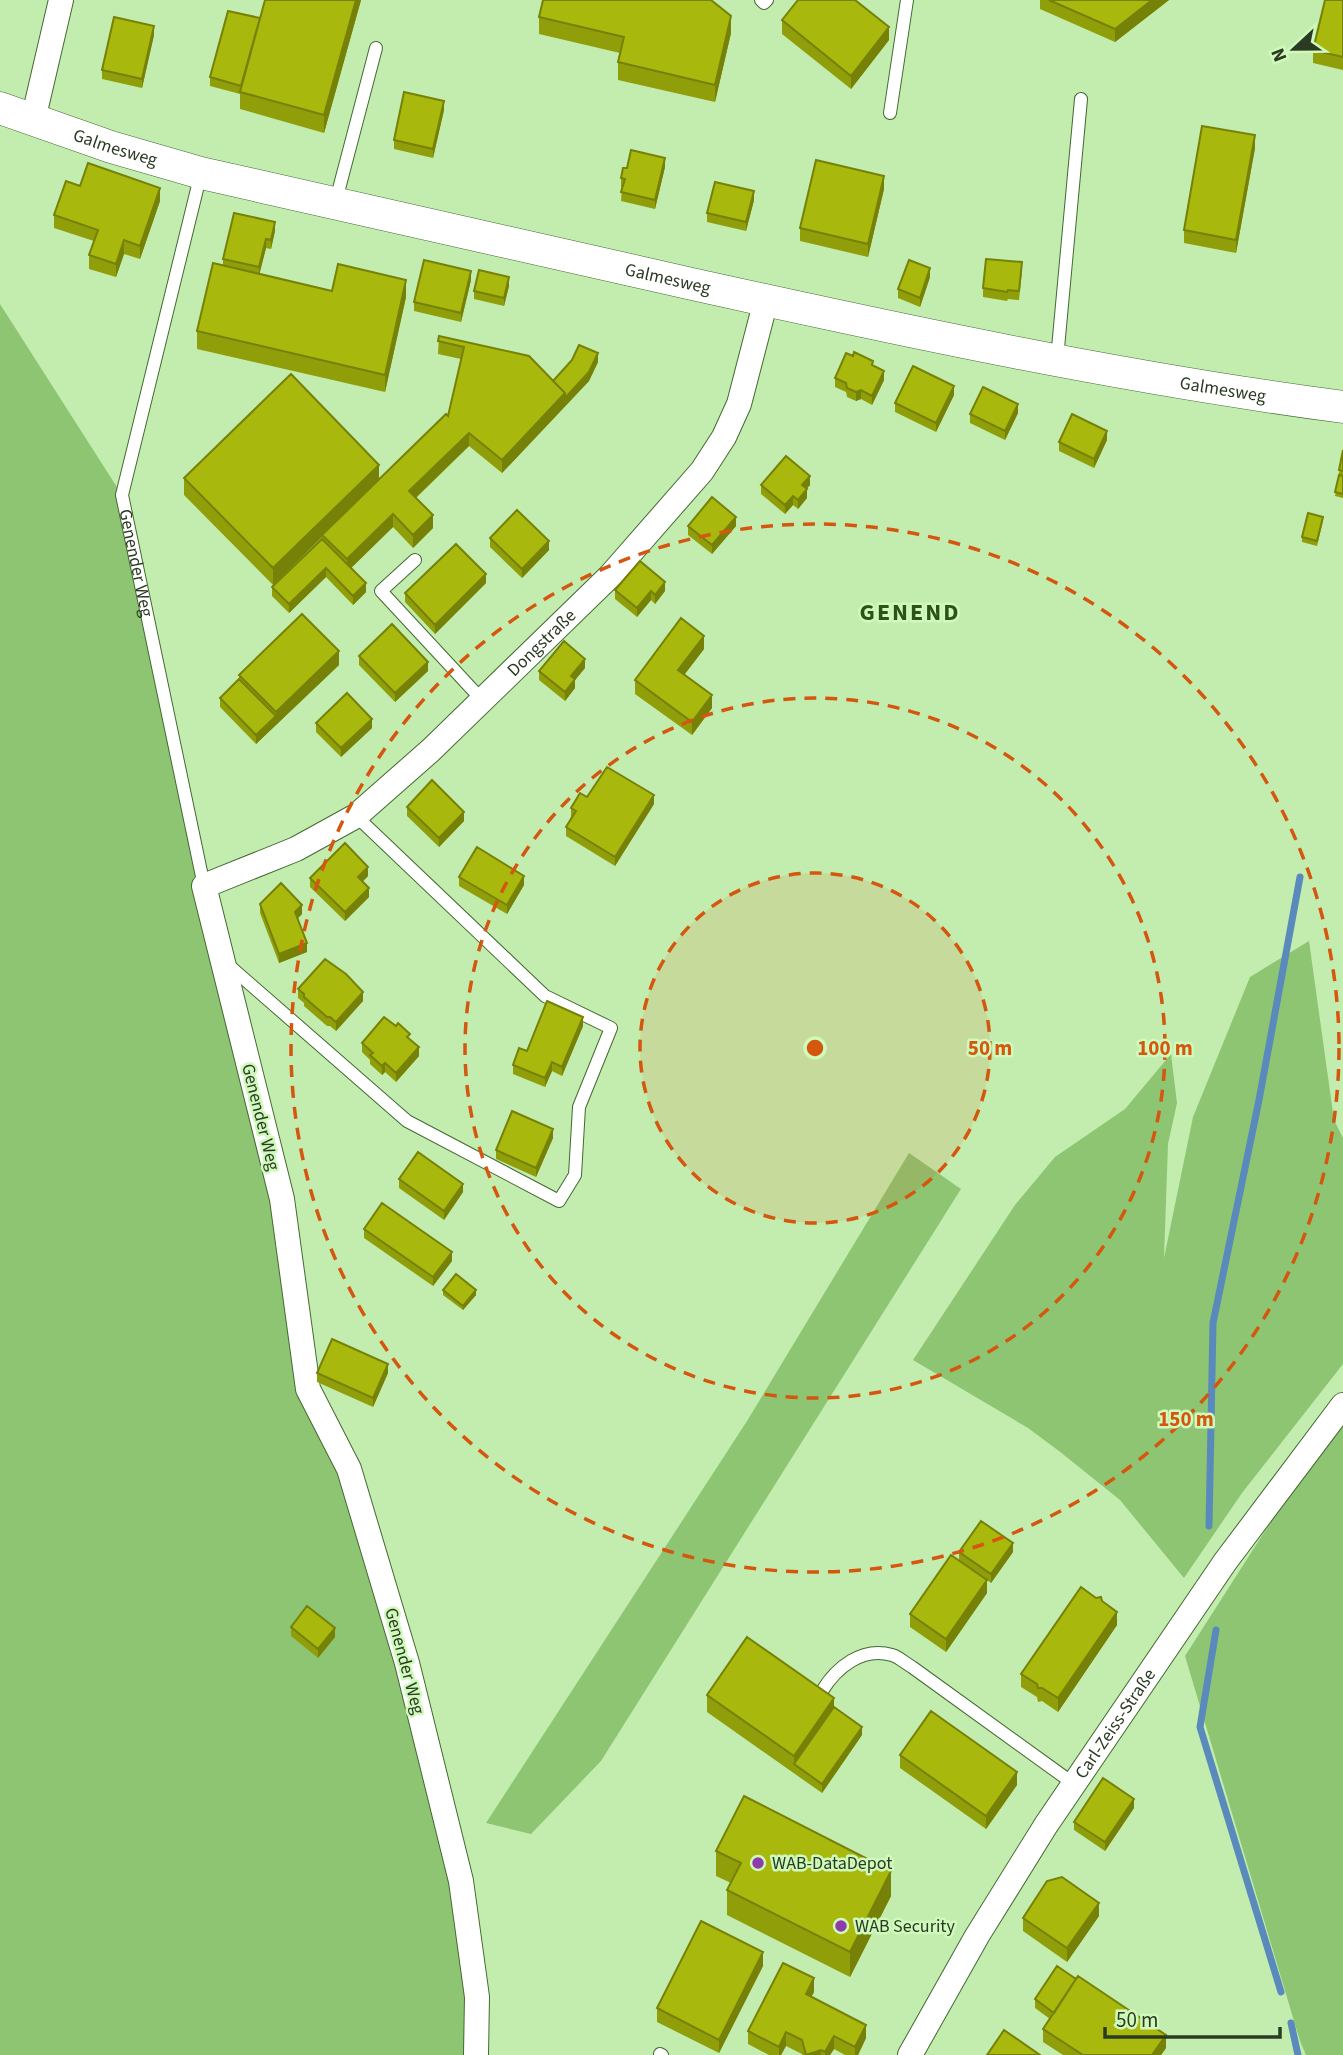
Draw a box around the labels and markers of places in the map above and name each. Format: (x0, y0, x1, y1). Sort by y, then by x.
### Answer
centre of rings (803, 1036, 827, 1060)
place label: WAB-DataDepot (772, 1851, 892, 1876)
marker: WAB-DataDepot (750, 1855, 766, 1871)
place label: WAB Security (855, 1914, 955, 1939)
marker: WAB Security (833, 1918, 849, 1934)

